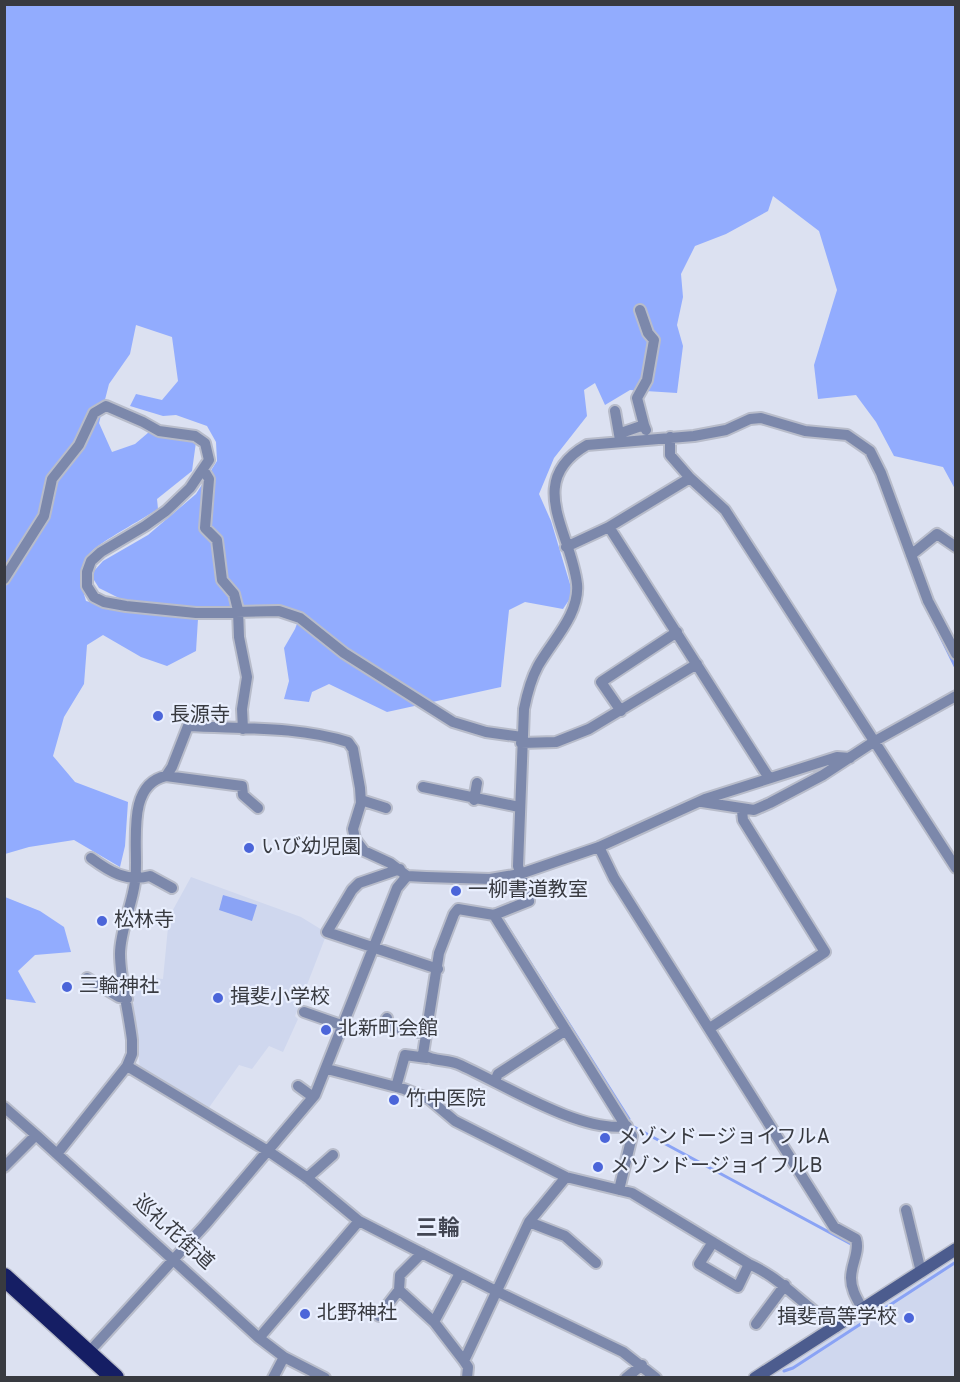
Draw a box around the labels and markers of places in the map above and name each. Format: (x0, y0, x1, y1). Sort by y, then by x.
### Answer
place label: 長源寺 (170, 703, 230, 729)
marker: 長源寺 (151, 709, 165, 723)
place label: いび幼児園 (261, 835, 361, 861)
marker: いび幼児園 (242, 841, 256, 855)
place label: 一柳書道教室 (468, 878, 588, 904)
marker: 一柳書道教室 (449, 884, 463, 898)
place label: 松林寺 (114, 908, 174, 934)
marker: 松林寺 (95, 914, 109, 928)
place label: 三輪神社 (79, 974, 159, 1000)
marker: 三輪神社 (60, 980, 74, 994)
place label: 揖斐小学校 (230, 985, 330, 1011)
marker: 揖斐小学校 (211, 991, 225, 1005)
place label: 北新町会館 (338, 1017, 438, 1043)
marker: 北新町会館 (319, 1023, 333, 1037)
place label: 竹中医院 (406, 1087, 486, 1113)
marker: 竹中医院 (387, 1093, 401, 1107)
place label: メゾンドージョイフルA (617, 1125, 830, 1151)
marker: メゾンドージョイフルA (598, 1131, 612, 1145)
place label: メゾンドージョイフルB (610, 1154, 823, 1180)
marker: メゾンドージョイフルB (591, 1160, 605, 1174)
place label: 北野神社 (317, 1301, 397, 1327)
place label: 揖斐高等学校 (777, 1305, 897, 1331)
marker: 北野神社 (298, 1307, 312, 1321)
marker: 揖斐高等学校 (902, 1311, 916, 1325)

